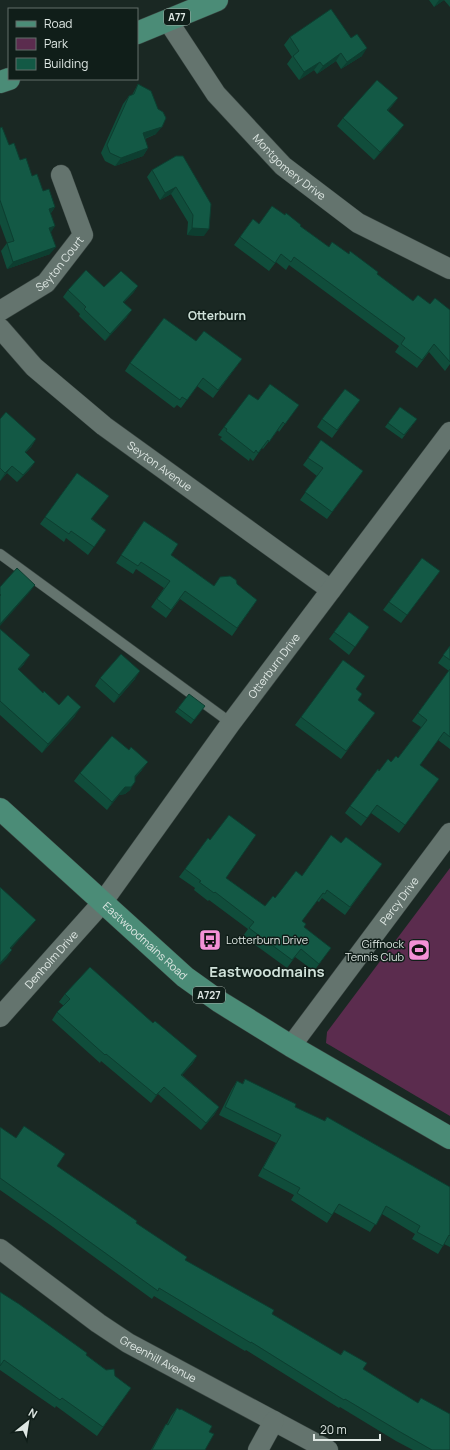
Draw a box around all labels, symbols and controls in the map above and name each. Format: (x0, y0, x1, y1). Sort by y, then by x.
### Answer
legend (8, 8, 138, 80)
road number: A77 (164, 9, 190, 25)
text: Road (44, 15, 72, 32)
text: Park (44, 35, 69, 52)
text: Building (44, 55, 88, 72)
street label: Montgomery Drive (250, 130, 330, 203)
street label: Seyton Court (33, 233, 86, 295)
district label: Otterburn (188, 307, 246, 324)
street label: Seyton Avenue (125, 437, 196, 495)
street label: Otterburn Drive (244, 629, 303, 701)
street label: Percy Drive (376, 873, 422, 928)
street label: Eastwoodmains Road (100, 898, 191, 983)
street label: Denholm Drive (21, 927, 81, 992)
bus stop icon: Lotterburn Drive (197, 927, 223, 953)
place label: Lotterburn Drive (226, 932, 309, 947)
place label: Giffnock Tennis Club (345, 936, 405, 964)
sports icon: Giffnock Tennis Club (406, 937, 432, 963)
district label: Eastwoodmains (209, 961, 325, 982)
road number: A727 (193, 987, 225, 1003)
street label: Greenhill Avenue (117, 1332, 200, 1386)
north arrow (8, 1402, 48, 1442)
text: N (26, 1404, 41, 1421)
scale bar (314, 1416, 380, 1442)
text: 20 m (320, 1421, 347, 1438)

